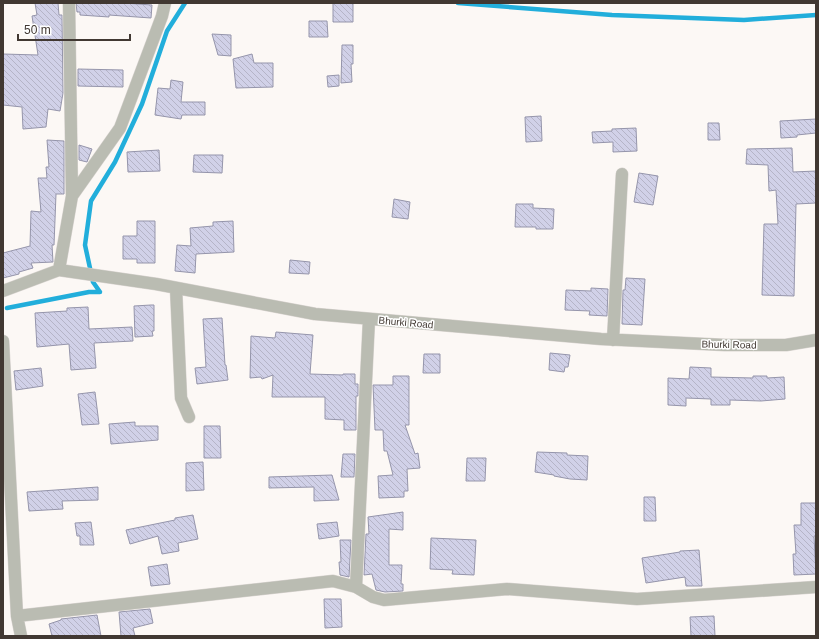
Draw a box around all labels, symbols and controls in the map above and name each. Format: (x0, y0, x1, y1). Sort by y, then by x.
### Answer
scale bar (18, 16, 130, 42)
text: 50 m (24, 23, 51, 37)
street label: Bhurki Road (378, 315, 434, 330)
street label: Bhurki Road (701, 339, 757, 350)

